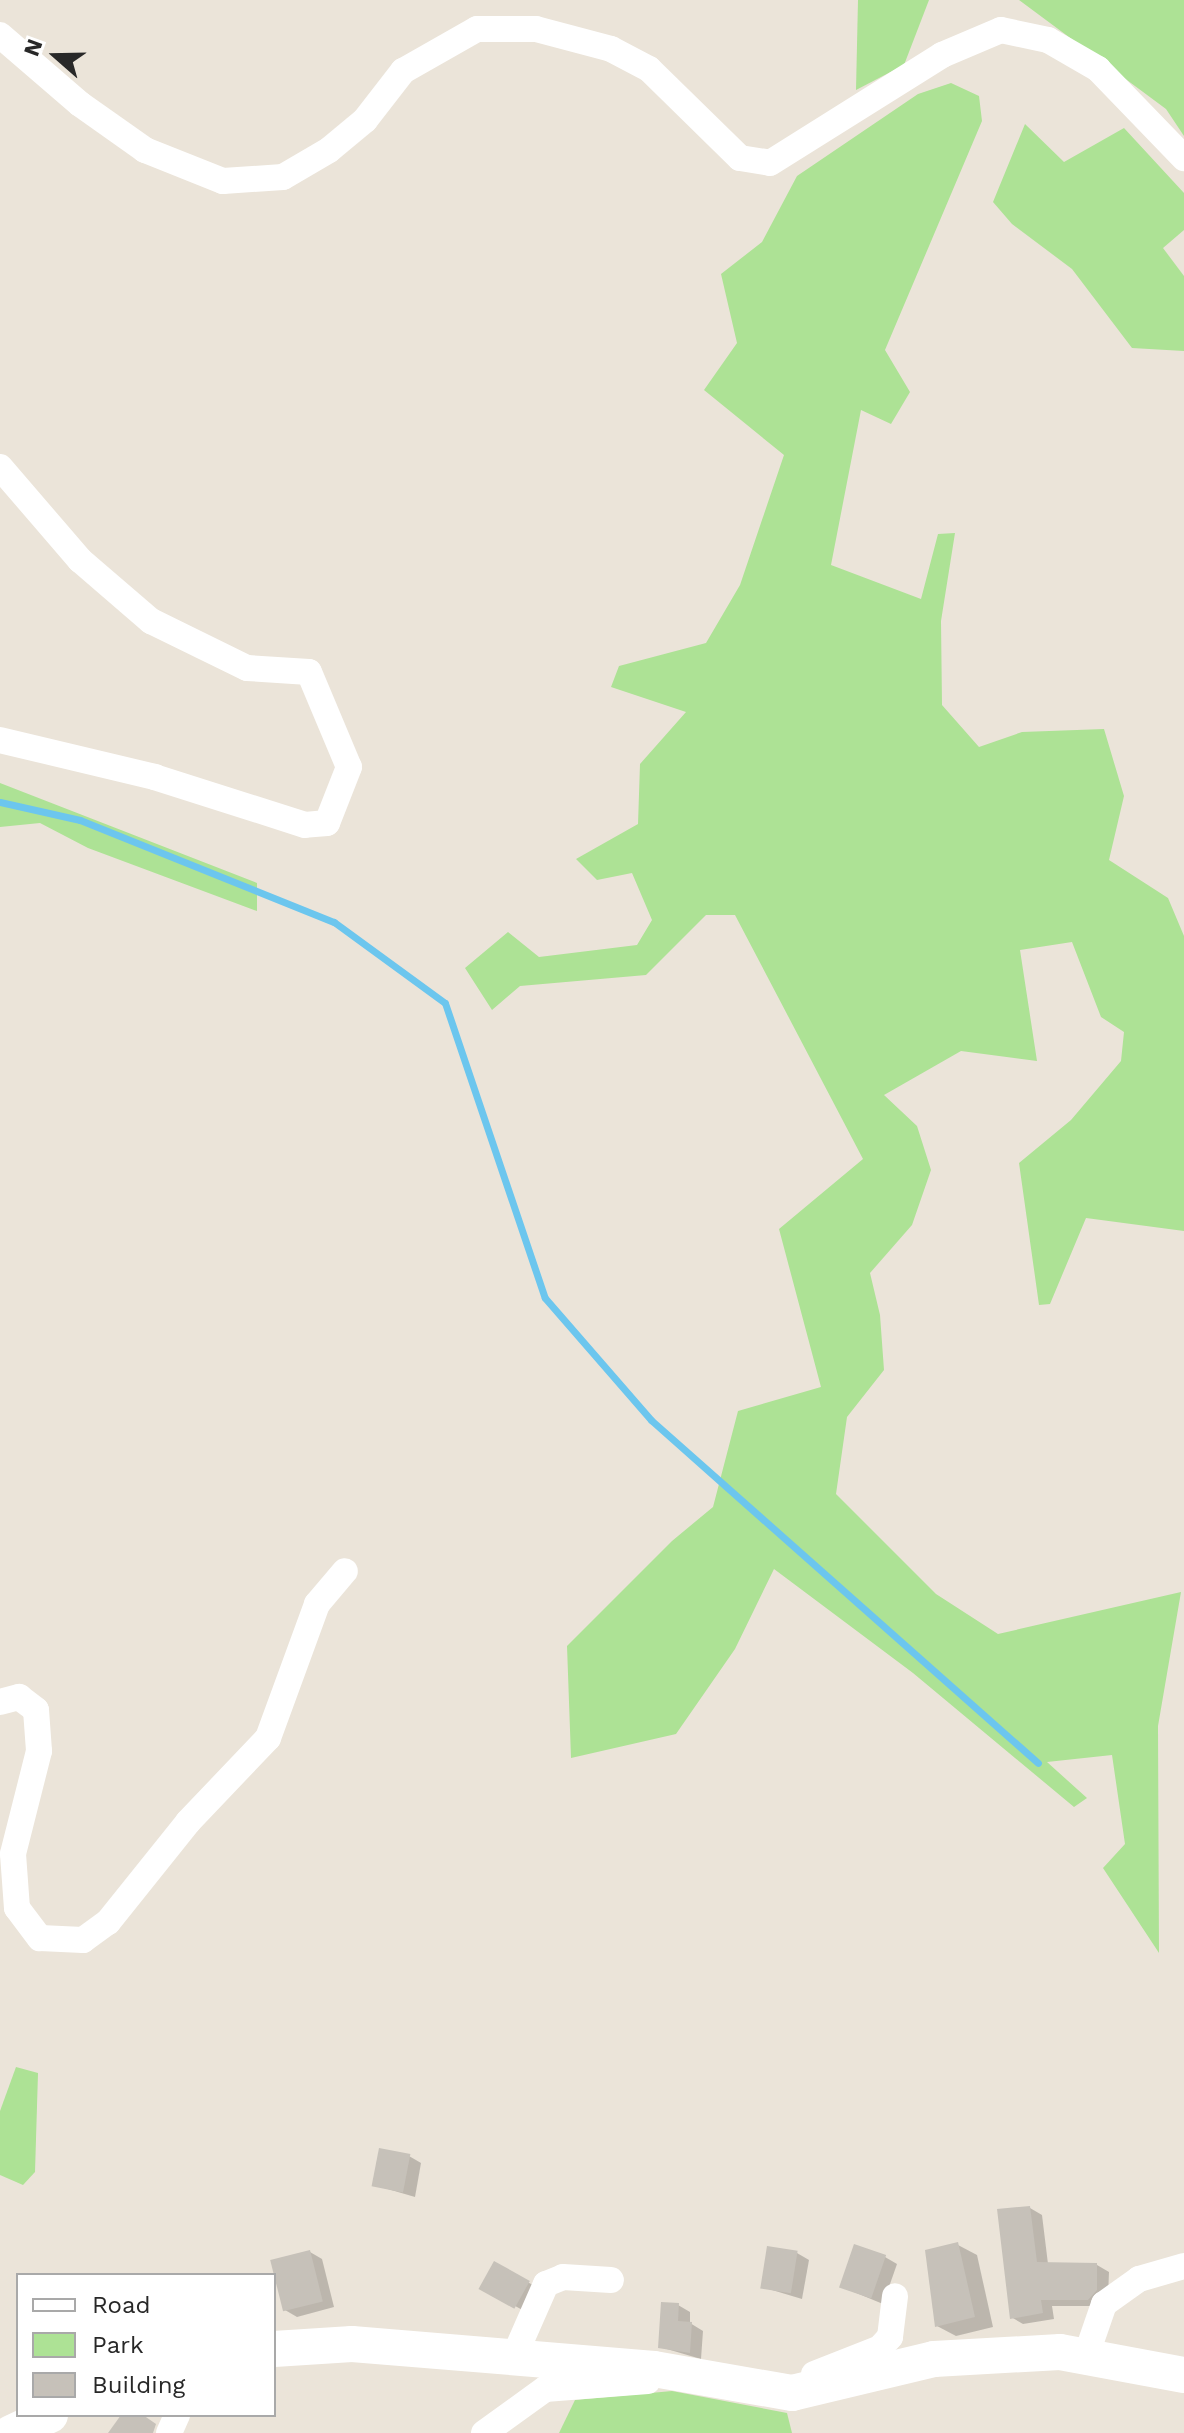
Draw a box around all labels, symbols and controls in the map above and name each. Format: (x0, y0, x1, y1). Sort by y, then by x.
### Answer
north arrow (16, 16, 96, 96)
text: N (18, 36, 48, 60)
legend (16, 2273, 276, 2417)
text: Road (92, 2291, 151, 2319)
text: Park (92, 2331, 144, 2359)
text: Building (92, 2371, 185, 2399)

